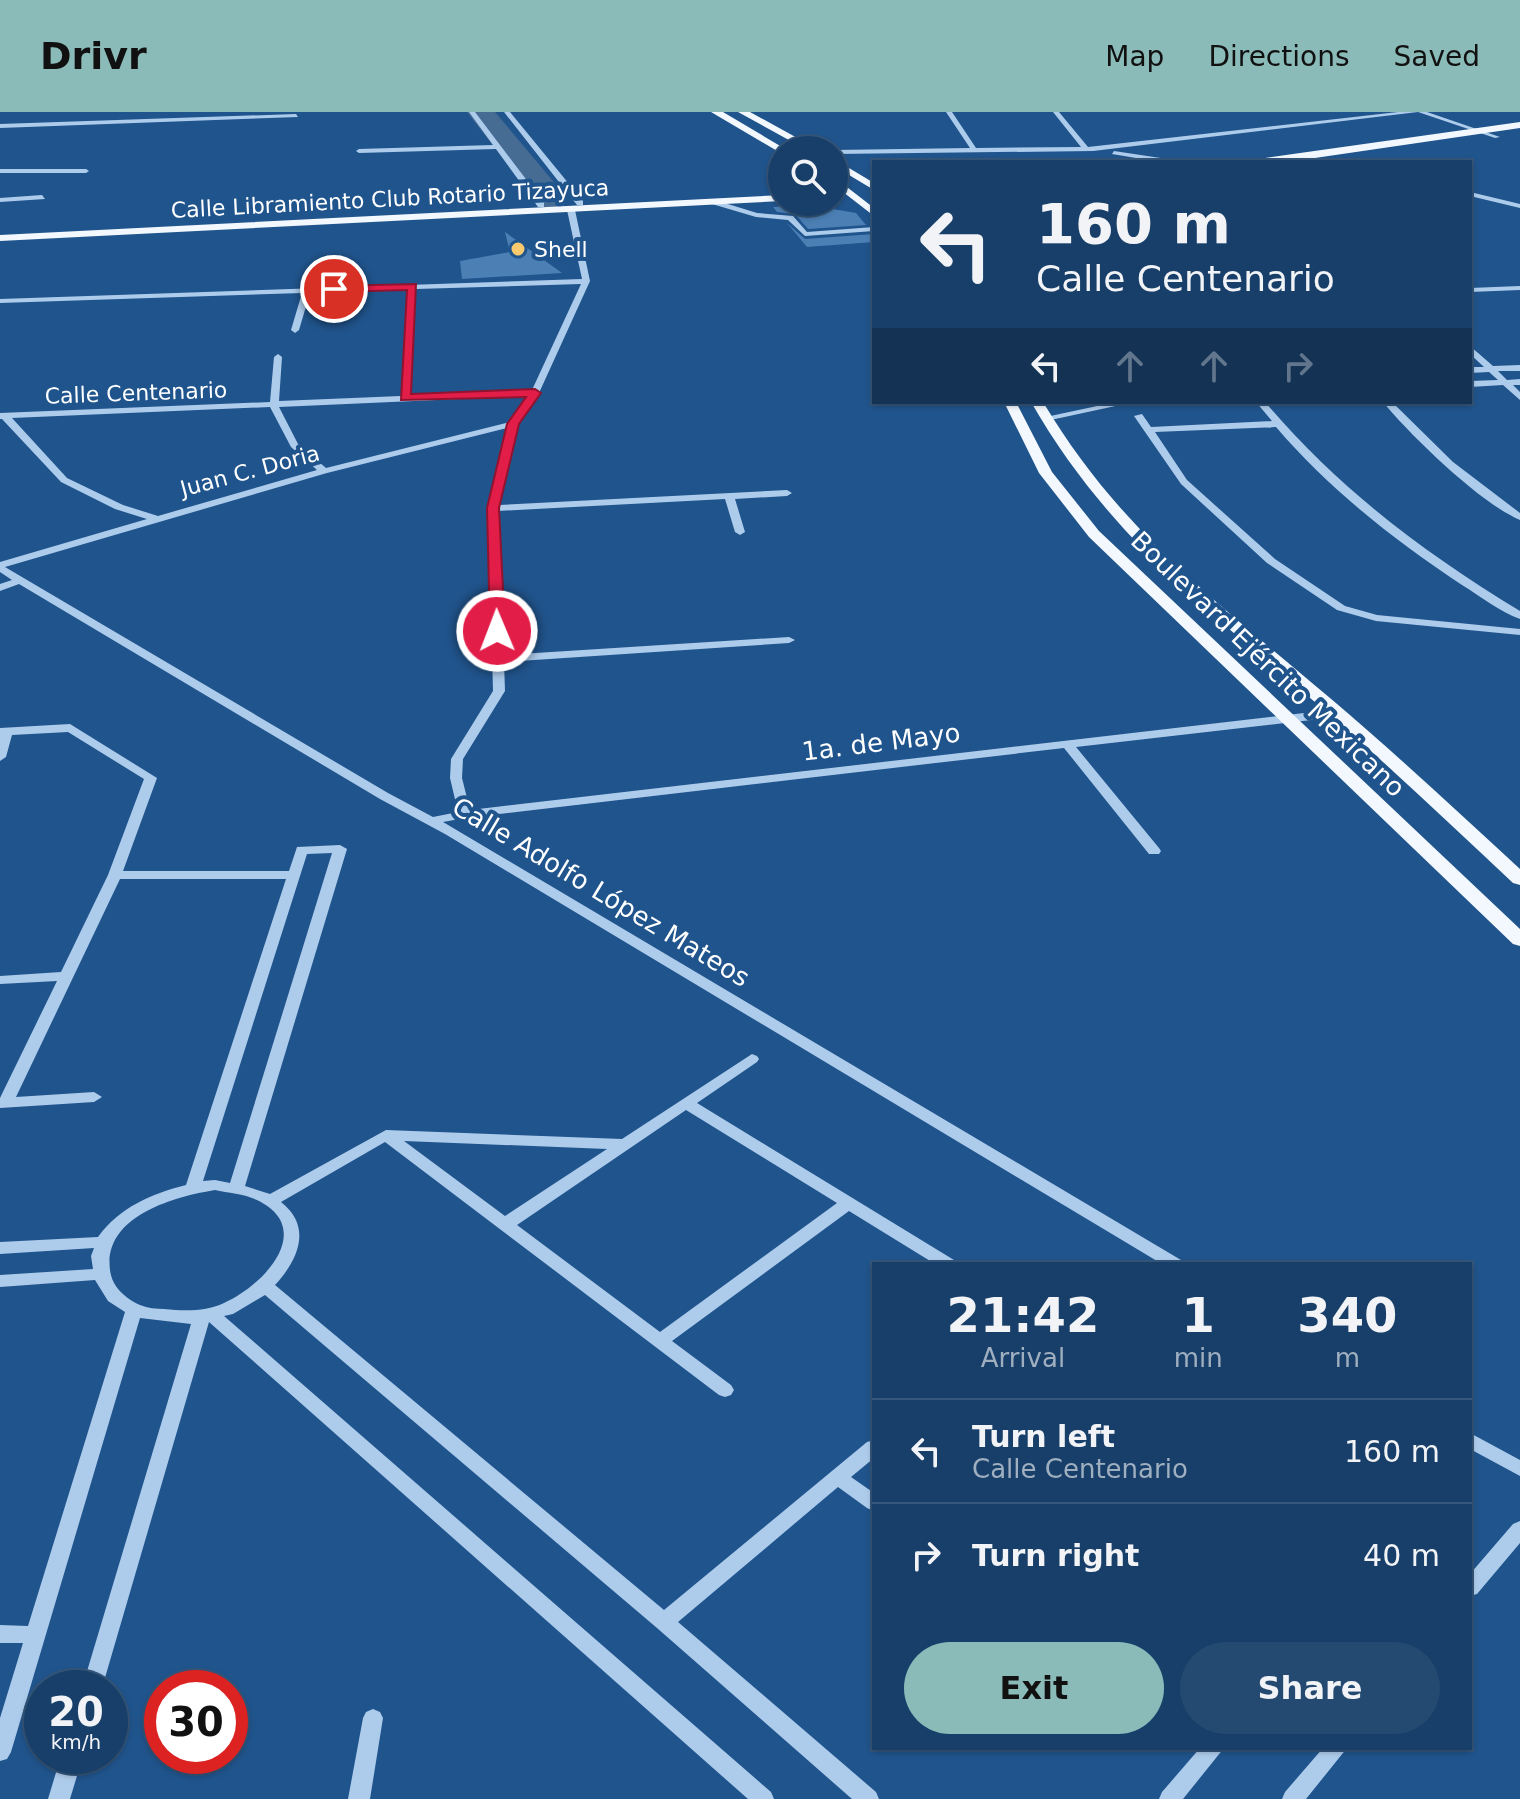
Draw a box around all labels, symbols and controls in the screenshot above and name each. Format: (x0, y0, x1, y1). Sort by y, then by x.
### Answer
text: Drivr (40, 34, 147, 78)
text: Map (1105, 40, 1164, 73)
text: Directions (1208, 40, 1349, 73)
text: Saved (1393, 40, 1480, 73)
map controls (768, 136, 848, 216)
button: search (768, 136, 848, 216)
street label: Calle Libramiento Club Rotario Tizayuca (170, 175, 610, 223)
text: 160 m (1036, 191, 1231, 256)
icon: left (904, 192, 1008, 296)
place label: Shell (534, 237, 588, 262)
marker: Shell (509, 240, 527, 258)
pin (300, 255, 368, 323)
text: Calle Centenario (1036, 258, 1335, 299)
icon: arrive (312, 267, 356, 311)
icon: left (1024, 344, 1068, 388)
icon: ahead (1108, 344, 1152, 388)
icon: ahead (1192, 344, 1236, 388)
icon: right (1276, 344, 1320, 388)
street label: Calle Centenario (44, 377, 228, 409)
street label: Juan C. Doria (176, 440, 322, 502)
street label: Boulevard Ejército Mexicano (1125, 525, 1411, 803)
position arrow (455, 589, 539, 673)
street label: 1a. de Mayo (800, 717, 962, 767)
street label: Calle Adolfo López Mateos (447, 791, 755, 993)
text: 21:42 (946, 1287, 1099, 1343)
text: 1 (1182, 1287, 1215, 1343)
text: 340 (1297, 1287, 1397, 1343)
text: Arrival (981, 1343, 1065, 1373)
text: min (1174, 1343, 1223, 1373)
text: m (1335, 1343, 1360, 1373)
text: Turn left (972, 1419, 1115, 1454)
icon: left (904, 1429, 948, 1473)
text: 160 m (1344, 1434, 1440, 1469)
text: Calle Centenario (972, 1454, 1188, 1484)
icon: right (904, 1533, 948, 1577)
text: Turn right (972, 1538, 1139, 1573)
text: 40 m (1363, 1538, 1440, 1573)
button: Exit (904, 1642, 1164, 1734)
button: Share (1180, 1642, 1440, 1734)
speed limit sign: 30 (144, 1670, 248, 1774)
text: 20 (48, 1689, 104, 1735)
text: km/h (51, 1730, 101, 1754)

